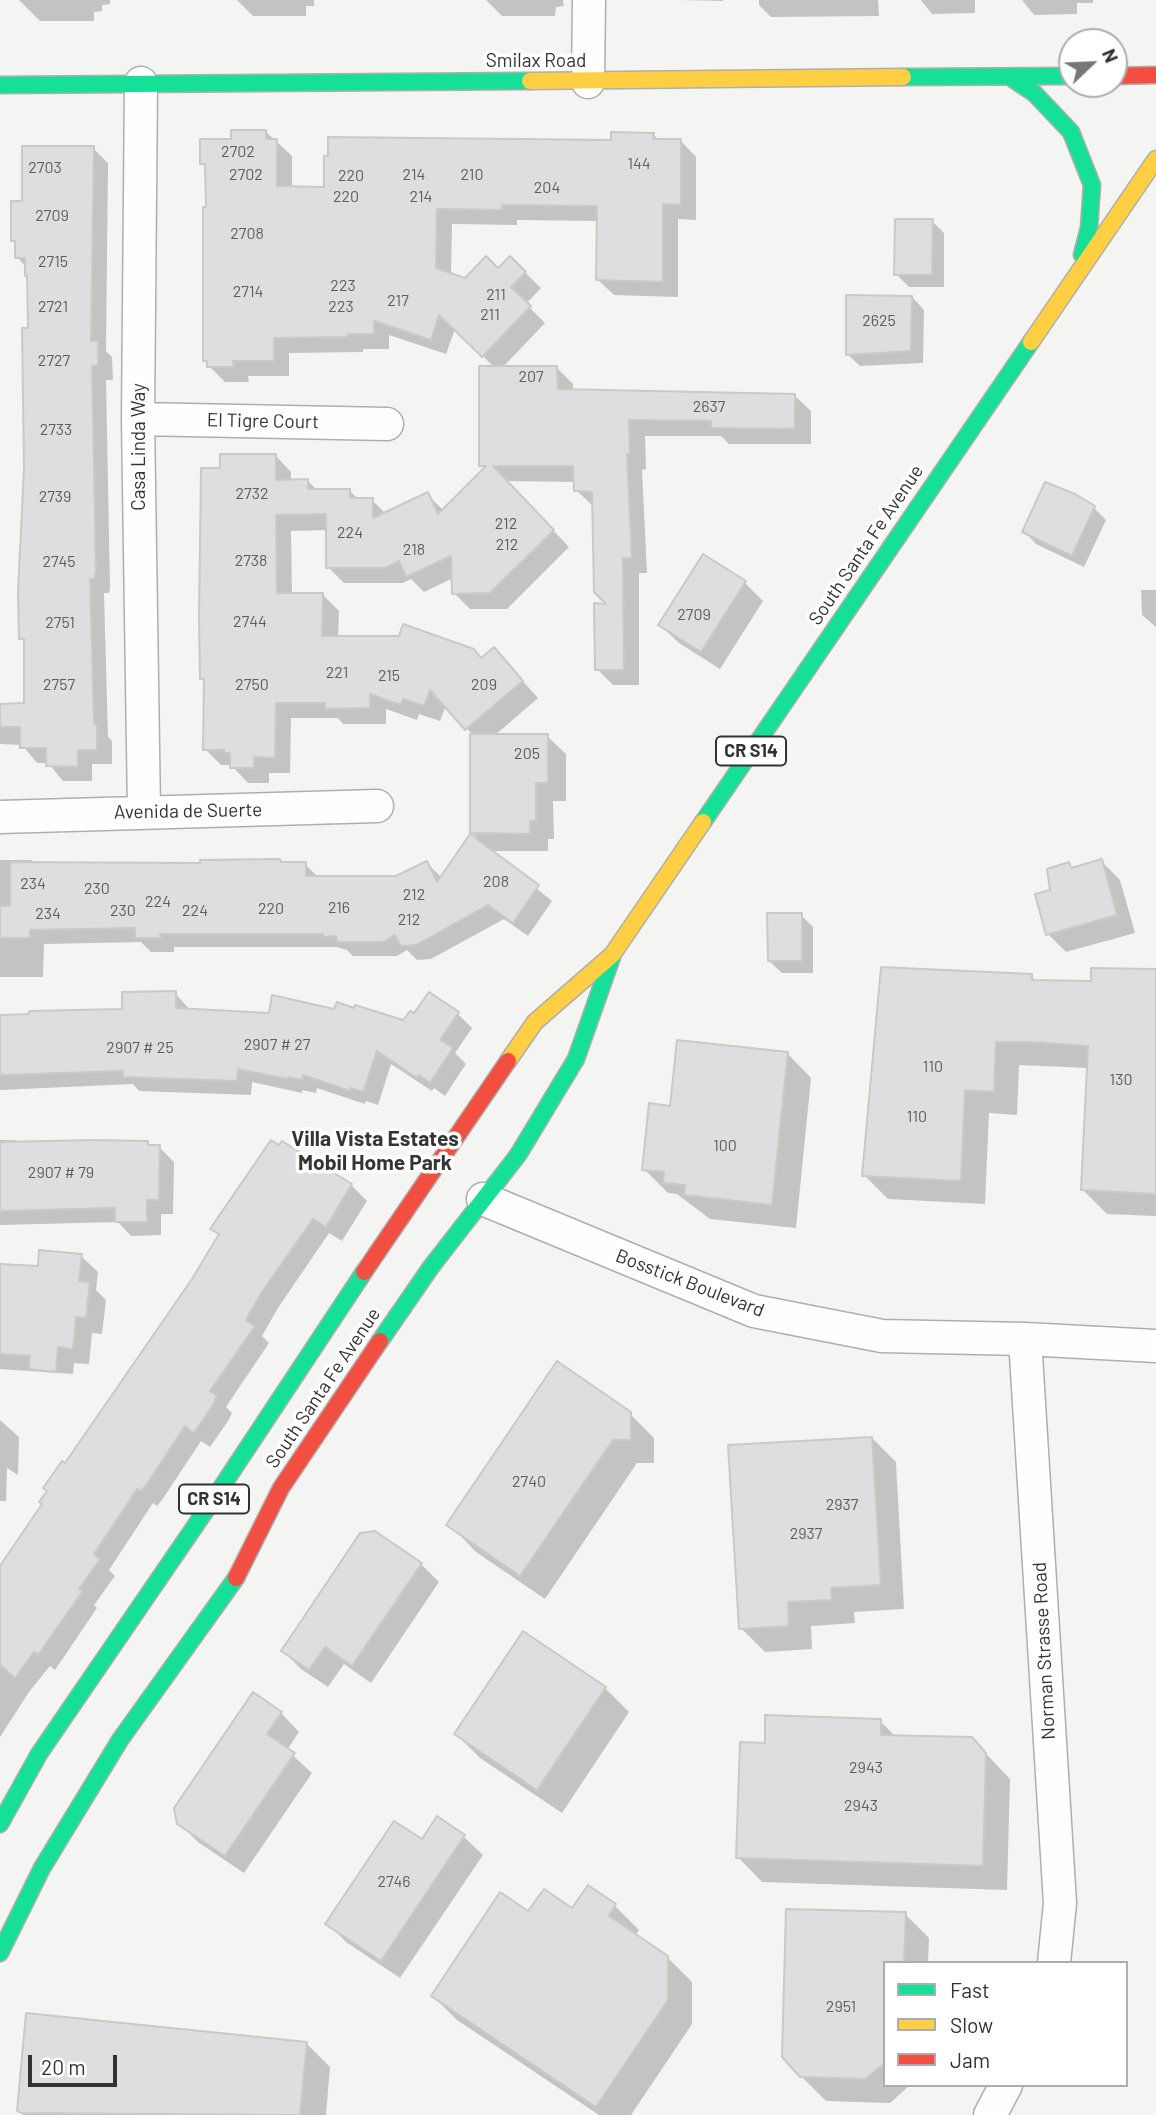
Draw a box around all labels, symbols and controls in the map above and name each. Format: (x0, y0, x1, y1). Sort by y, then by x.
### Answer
north arrow (1058, 28, 1128, 98)
text: N (1098, 45, 1124, 66)
street label: Smilax Road (486, 50, 586, 72)
house number: 2702 (221, 142, 255, 162)
house number: 144 (627, 154, 651, 174)
house number: 2703 (28, 158, 62, 178)
house number: 2702 (229, 165, 263, 185)
house number: 214 (403, 165, 425, 185)
house number: 210 (461, 165, 483, 185)
house number: 220 (338, 166, 364, 186)
house number: 204 (534, 178, 560, 198)
house number: 220 (333, 187, 359, 207)
house number: 214 (410, 187, 432, 207)
house number: 2709 (35, 206, 69, 226)
house number: 2708 (230, 224, 264, 244)
house number: 2715 (38, 252, 68, 272)
house number: 223 (330, 276, 356, 296)
house number: 2714 (233, 282, 263, 302)
house number: 211 (486, 285, 506, 305)
house number: 217 (387, 291, 409, 311)
house number: 2721 (38, 297, 68, 317)
house number: 223 (328, 297, 354, 317)
house number: 211 (480, 305, 500, 325)
house number: 2625 (862, 311, 896, 331)
house number: 2727 (38, 351, 70, 371)
house number: 207 (518, 367, 544, 387)
street label: Casa Linda Way (128, 383, 150, 511)
house number: 2637 (693, 397, 725, 417)
street label: El Tigre Court (207, 409, 319, 433)
house number: 2733 (40, 420, 72, 440)
street label: South Santa Fe Avenue (804, 461, 928, 629)
house number: 2732 (236, 484, 268, 504)
house number: 2739 (39, 487, 71, 507)
house number: 212 (495, 514, 517, 534)
house number: 224 (337, 523, 363, 543)
house number: 212 (496, 535, 518, 555)
house number: 218 (403, 540, 425, 560)
house number: 2738 (235, 551, 267, 571)
house number: 2745 (42, 552, 76, 572)
house number: 2709 (677, 605, 711, 625)
house number: 2744 (233, 612, 267, 632)
house number: 2751 (45, 613, 75, 633)
house number: 221 (326, 663, 348, 683)
house number: 215 (378, 666, 400, 686)
house number: 2757 (43, 675, 75, 695)
house number: 2750 (235, 675, 269, 695)
house number: 209 (471, 675, 497, 695)
road number: CR S14 (716, 736, 786, 766)
house number: 205 (514, 744, 540, 764)
street label: Avenida de Suerte (114, 798, 262, 824)
house number: 208 (483, 872, 509, 892)
house number: 234 (20, 874, 46, 894)
house number: 230 (84, 879, 110, 899)
house number: 212 (403, 885, 425, 905)
house number: 224 (145, 892, 171, 912)
house number: 216 (328, 898, 350, 918)
house number: 220 (258, 899, 284, 919)
house number: 230 (110, 901, 136, 921)
house number: 224 (182, 901, 208, 921)
house number: 234 (35, 904, 61, 924)
house number: 212 (398, 910, 420, 930)
house number: 2907 # 27 (244, 1035, 310, 1055)
house number: 2907 # 25 (106, 1038, 174, 1058)
house number: 110 (923, 1057, 943, 1077)
house number: 130 (1110, 1070, 1132, 1090)
house number: 110 (907, 1107, 927, 1127)
district label: Villa Vista Estates Mobil Home Park (291, 1126, 459, 1176)
house number: 100 (713, 1136, 737, 1156)
house number: 2907 # 79 (28, 1163, 94, 1183)
street label: Bosstick Boulevard (612, 1244, 768, 1322)
street label: South Santa Fe Avenue (261, 1304, 385, 1472)
house number: 2740 (512, 1472, 546, 1492)
road number: CR S14 (179, 1484, 249, 1514)
house number: 2937 (826, 1495, 858, 1515)
house number: 2937 (790, 1524, 822, 1544)
street label: Norman Strasse Road (1028, 1561, 1060, 1741)
house number: 2943 (849, 1758, 883, 1778)
house number: 2943 (844, 1796, 878, 1816)
house number: 2746 (377, 1872, 411, 1892)
legend (883, 1961, 1128, 2087)
text: Fast (950, 1977, 990, 2002)
house number: 2951 (826, 1997, 856, 2017)
text: Slow (950, 2012, 993, 2037)
scale bar (32, 2042, 121, 2086)
text: Jam (950, 2047, 990, 2072)
text: 20 m (41, 2054, 86, 2079)

